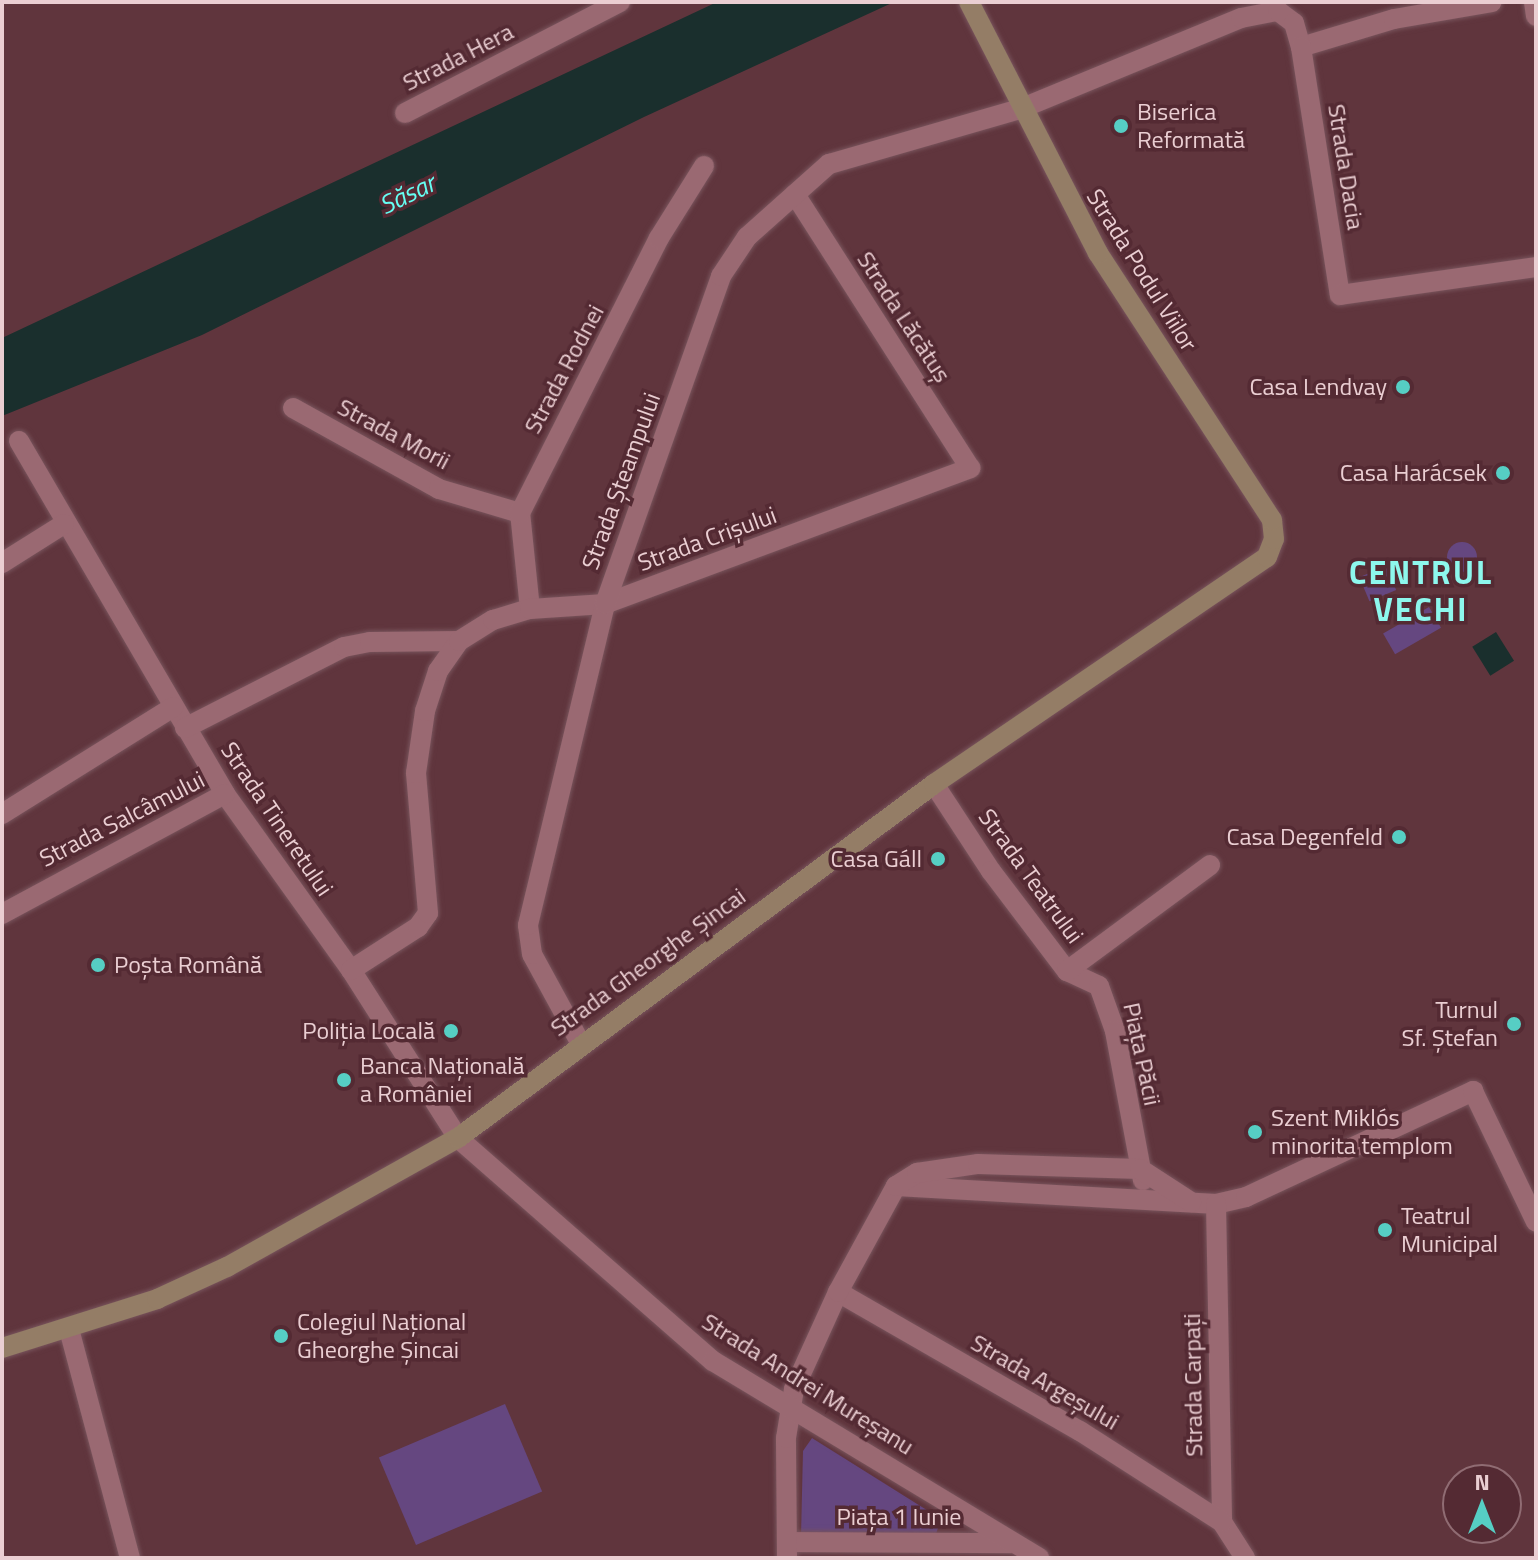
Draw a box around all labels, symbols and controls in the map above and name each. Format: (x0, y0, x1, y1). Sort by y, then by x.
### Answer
street label: Strada Hera (398, 17, 518, 97)
place label: Biserica Reformată (1137, 98, 1245, 154)
street label: Strada Dacia (1322, 102, 1370, 232)
marker: Biserica Reformată (1112, 117, 1130, 135)
water label: Săsar (374, 167, 440, 221)
street label: Strada Podul Viilor (1081, 184, 1203, 356)
street label: Strada Lăcătuș (851, 246, 957, 388)
street label: Strada Rodnei (518, 300, 610, 438)
place label: Casa Lendvay (1250, 373, 1387, 401)
marker: Casa Lendvay (1394, 378, 1412, 396)
street label: Strada Șteampului (576, 389, 666, 573)
street label: Strada Morii (333, 392, 455, 476)
place label: Casa Harácsek (1340, 459, 1487, 487)
marker: Casa Harácsek (1494, 464, 1512, 482)
street label: Strada Crișului (634, 501, 780, 577)
district label: CENTRUL VECHI (1349, 554, 1493, 629)
street label: Strada Tineretului (215, 737, 339, 901)
street label: Strada Salcâmului (35, 765, 209, 873)
street label: Strada Teatrului (973, 803, 1089, 949)
place label: Casa Degenfeld (1226, 823, 1383, 851)
marker: Casa Degenfeld (1390, 828, 1408, 846)
place label: Casa Gáll (831, 845, 922, 873)
marker: Casa Gáll (929, 850, 947, 868)
street label: Strada Gheorghe Șincai (545, 882, 751, 1042)
place label: Poșta Română (114, 951, 262, 979)
marker: Poșta Română (89, 956, 107, 974)
place label: Turnul Sf. Ștefan (1402, 996, 1498, 1052)
street label: Piața Păcii (1117, 1000, 1167, 1108)
marker: Turnul Sf. Ștefan (1505, 1015, 1523, 1033)
place label: Poliția Locală (302, 1017, 435, 1045)
marker: Poliția Locală (442, 1022, 460, 1040)
place label: Banca Națională a României (360, 1052, 525, 1108)
marker: Banca Națională a României (335, 1071, 353, 1089)
place label: Szent Miklós minorita templom (1271, 1104, 1453, 1160)
marker: Szent Miklós minorita templom (1246, 1123, 1264, 1141)
place label: Teatrul Municipal (1401, 1202, 1498, 1258)
marker: Teatrul Municipal (1376, 1221, 1394, 1239)
street label: Strada Andrei Mureșanu (697, 1307, 919, 1461)
place label: Colegiul Național Gheorghe Șincai (297, 1308, 466, 1364)
street label: Strada Carpați (1177, 1313, 1209, 1457)
marker: Colegiul Național Gheorghe Șincai (272, 1327, 290, 1345)
street label: Strada Argeșului (966, 1328, 1124, 1436)
north arrow (1442, 1464, 1522, 1544)
text: N (1474, 1465, 1490, 1499)
street label: Piața 1 Iunie (837, 1503, 961, 1531)

